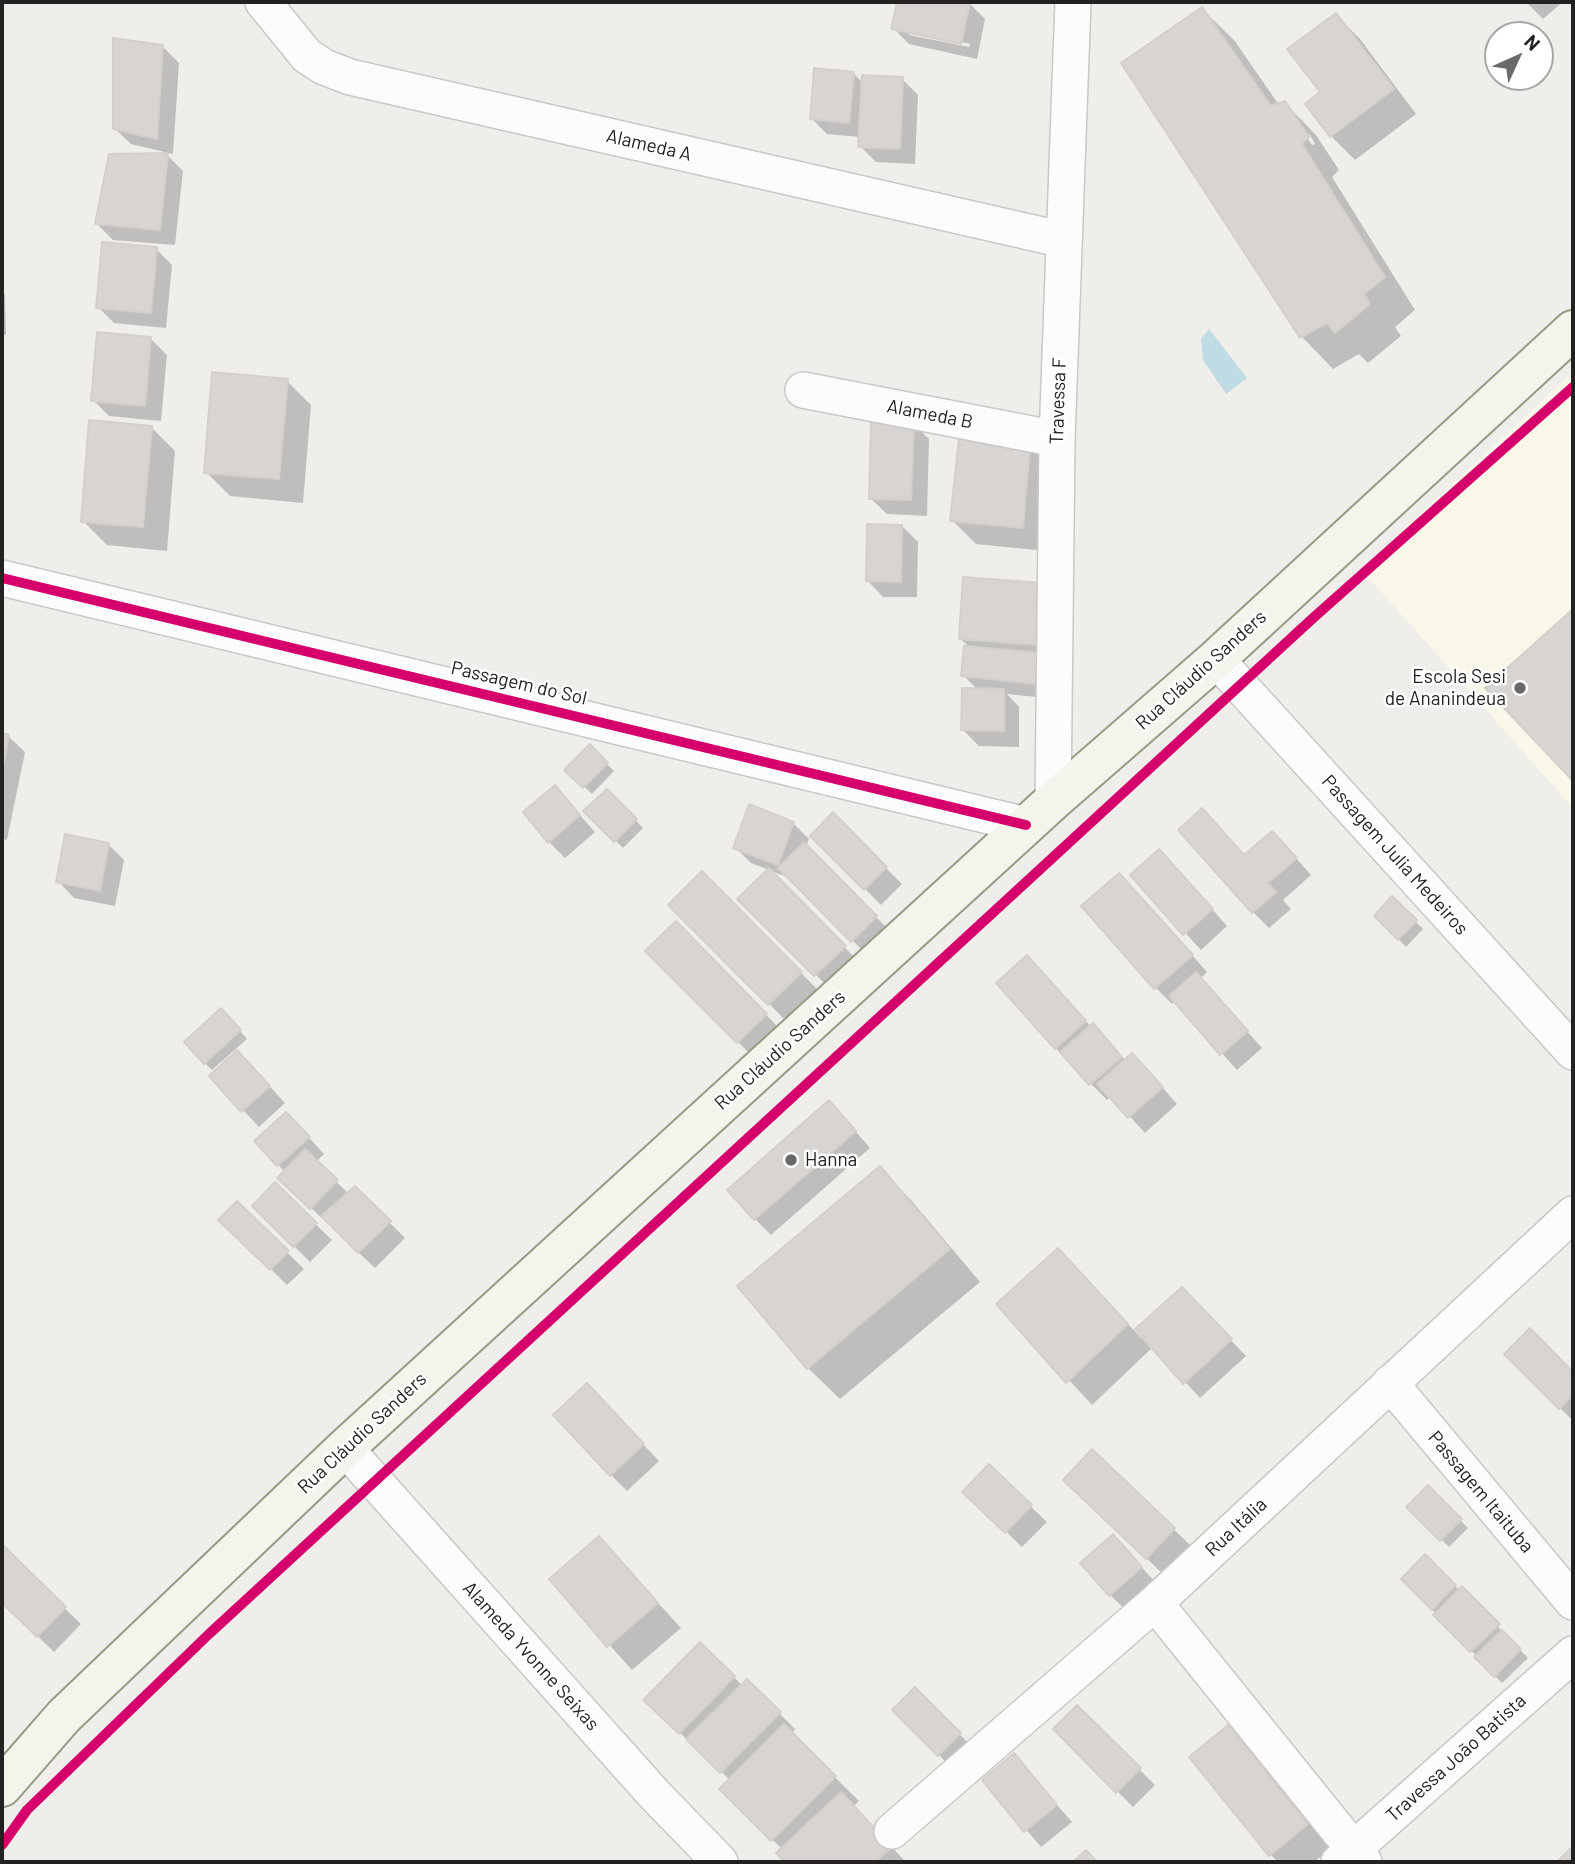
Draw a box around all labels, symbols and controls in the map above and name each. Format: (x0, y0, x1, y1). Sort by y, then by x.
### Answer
north arrow (1484, 21, 1554, 91)
text: N (1520, 30, 1545, 55)
street label: Alameda A (604, 124, 694, 166)
street label: Travessa F (1045, 357, 1071, 445)
street label: Alameda B (885, 394, 975, 434)
street label: Rua Cláudio Sanders (1131, 605, 1271, 735)
street label: Passagem do Sol (449, 656, 589, 710)
place label: Escola Sesi de Ananindeua (1385, 666, 1506, 710)
marker: Escola Sesi de Ananindeua (1512, 680, 1528, 696)
street label: Passagem Julia Medeiros (1317, 770, 1473, 940)
street label: Rua Cláudio Sanders (710, 985, 850, 1115)
place label: Hanna (805, 1149, 857, 1171)
marker: Hanna (783, 1152, 799, 1168)
street label: Rua Cláudio Sanders (293, 1367, 431, 1499)
street label: Passagem Itaituba (1423, 1426, 1539, 1558)
street label: Rua Itália (1201, 1493, 1271, 1561)
street label: Alameda Yvonne Seixas (458, 1577, 604, 1735)
street label: Travessa João Batista (1381, 1689, 1531, 1827)

